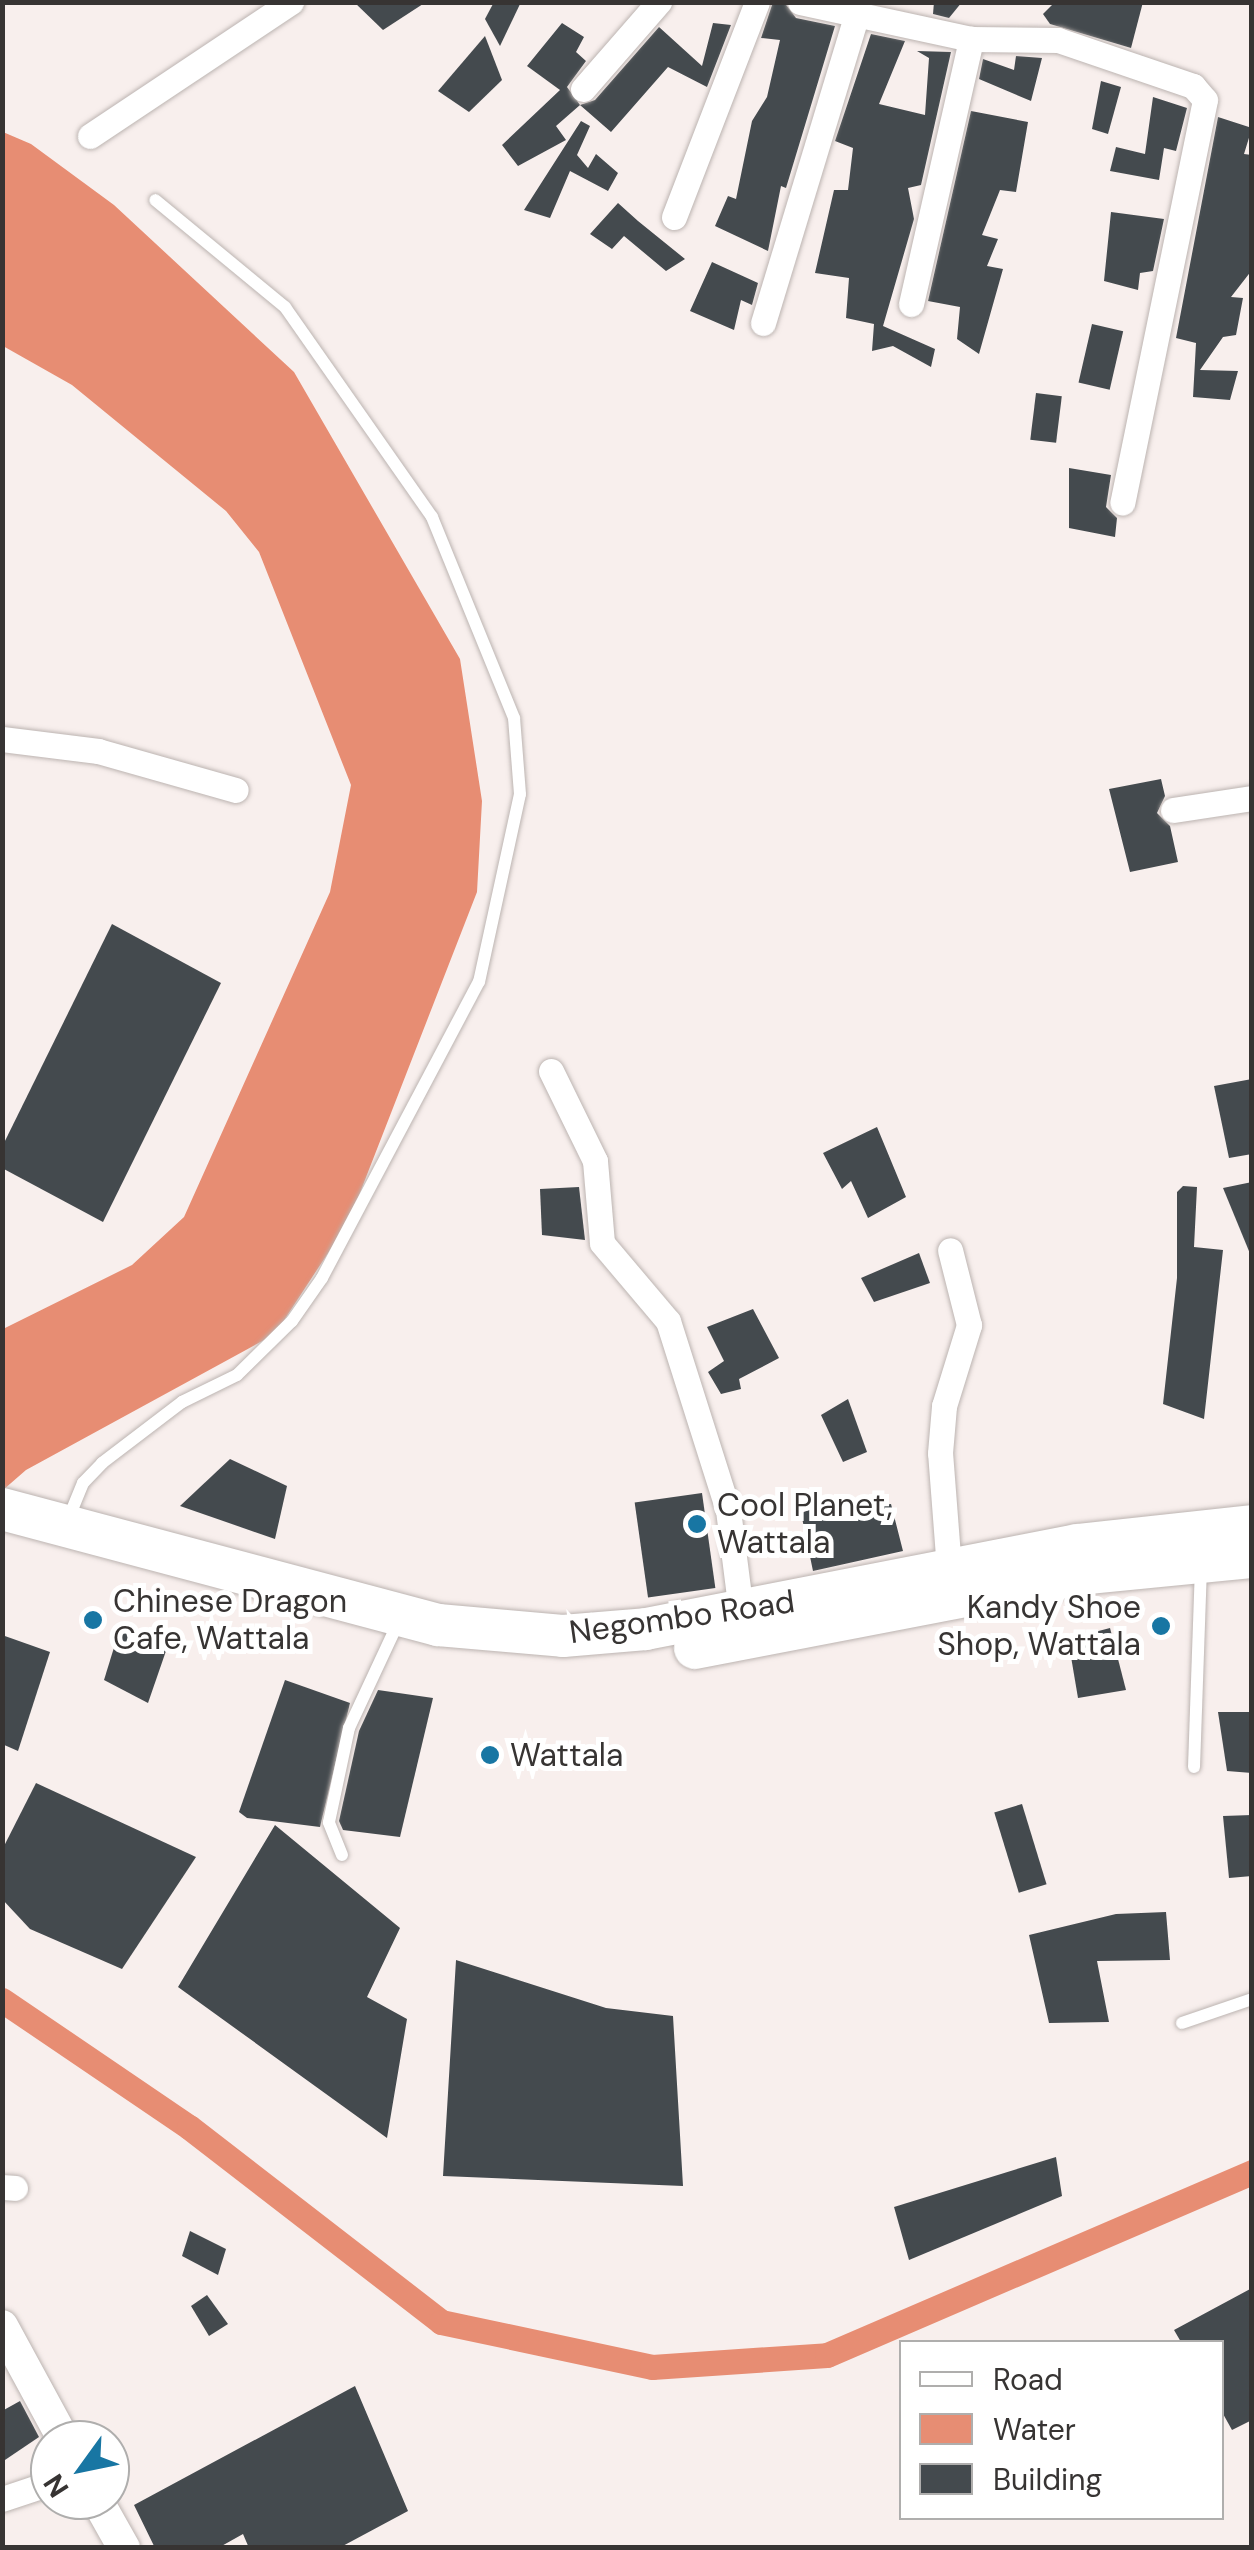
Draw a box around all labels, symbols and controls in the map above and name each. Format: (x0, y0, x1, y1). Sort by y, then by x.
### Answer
place label: Cool Planet, Wattala (717, 1487, 893, 1562)
marker: Cool Planet, Wattala (686, 1513, 708, 1535)
street label: Negombo Road (567, 1582, 797, 1652)
place label: Chinese Dragon Cafe, Wattala (113, 1583, 347, 1658)
place label: Kandy Shoe Shop, Wattala (937, 1589, 1141, 1664)
marker: Chinese Dragon Cafe, Wattala (82, 1609, 104, 1631)
marker: Kandy Shoe Shop, Wattala (1150, 1615, 1172, 1637)
place label: Wattala (510, 1736, 623, 1774)
marker: Wattala (479, 1744, 501, 1766)
legend (899, 2340, 1224, 2520)
text: Road (993, 2360, 1063, 2399)
text: Water (993, 2410, 1076, 2449)
north arrow (30, 2420, 130, 2520)
text: Building (993, 2460, 1102, 2499)
text: N (35, 2467, 77, 2504)

